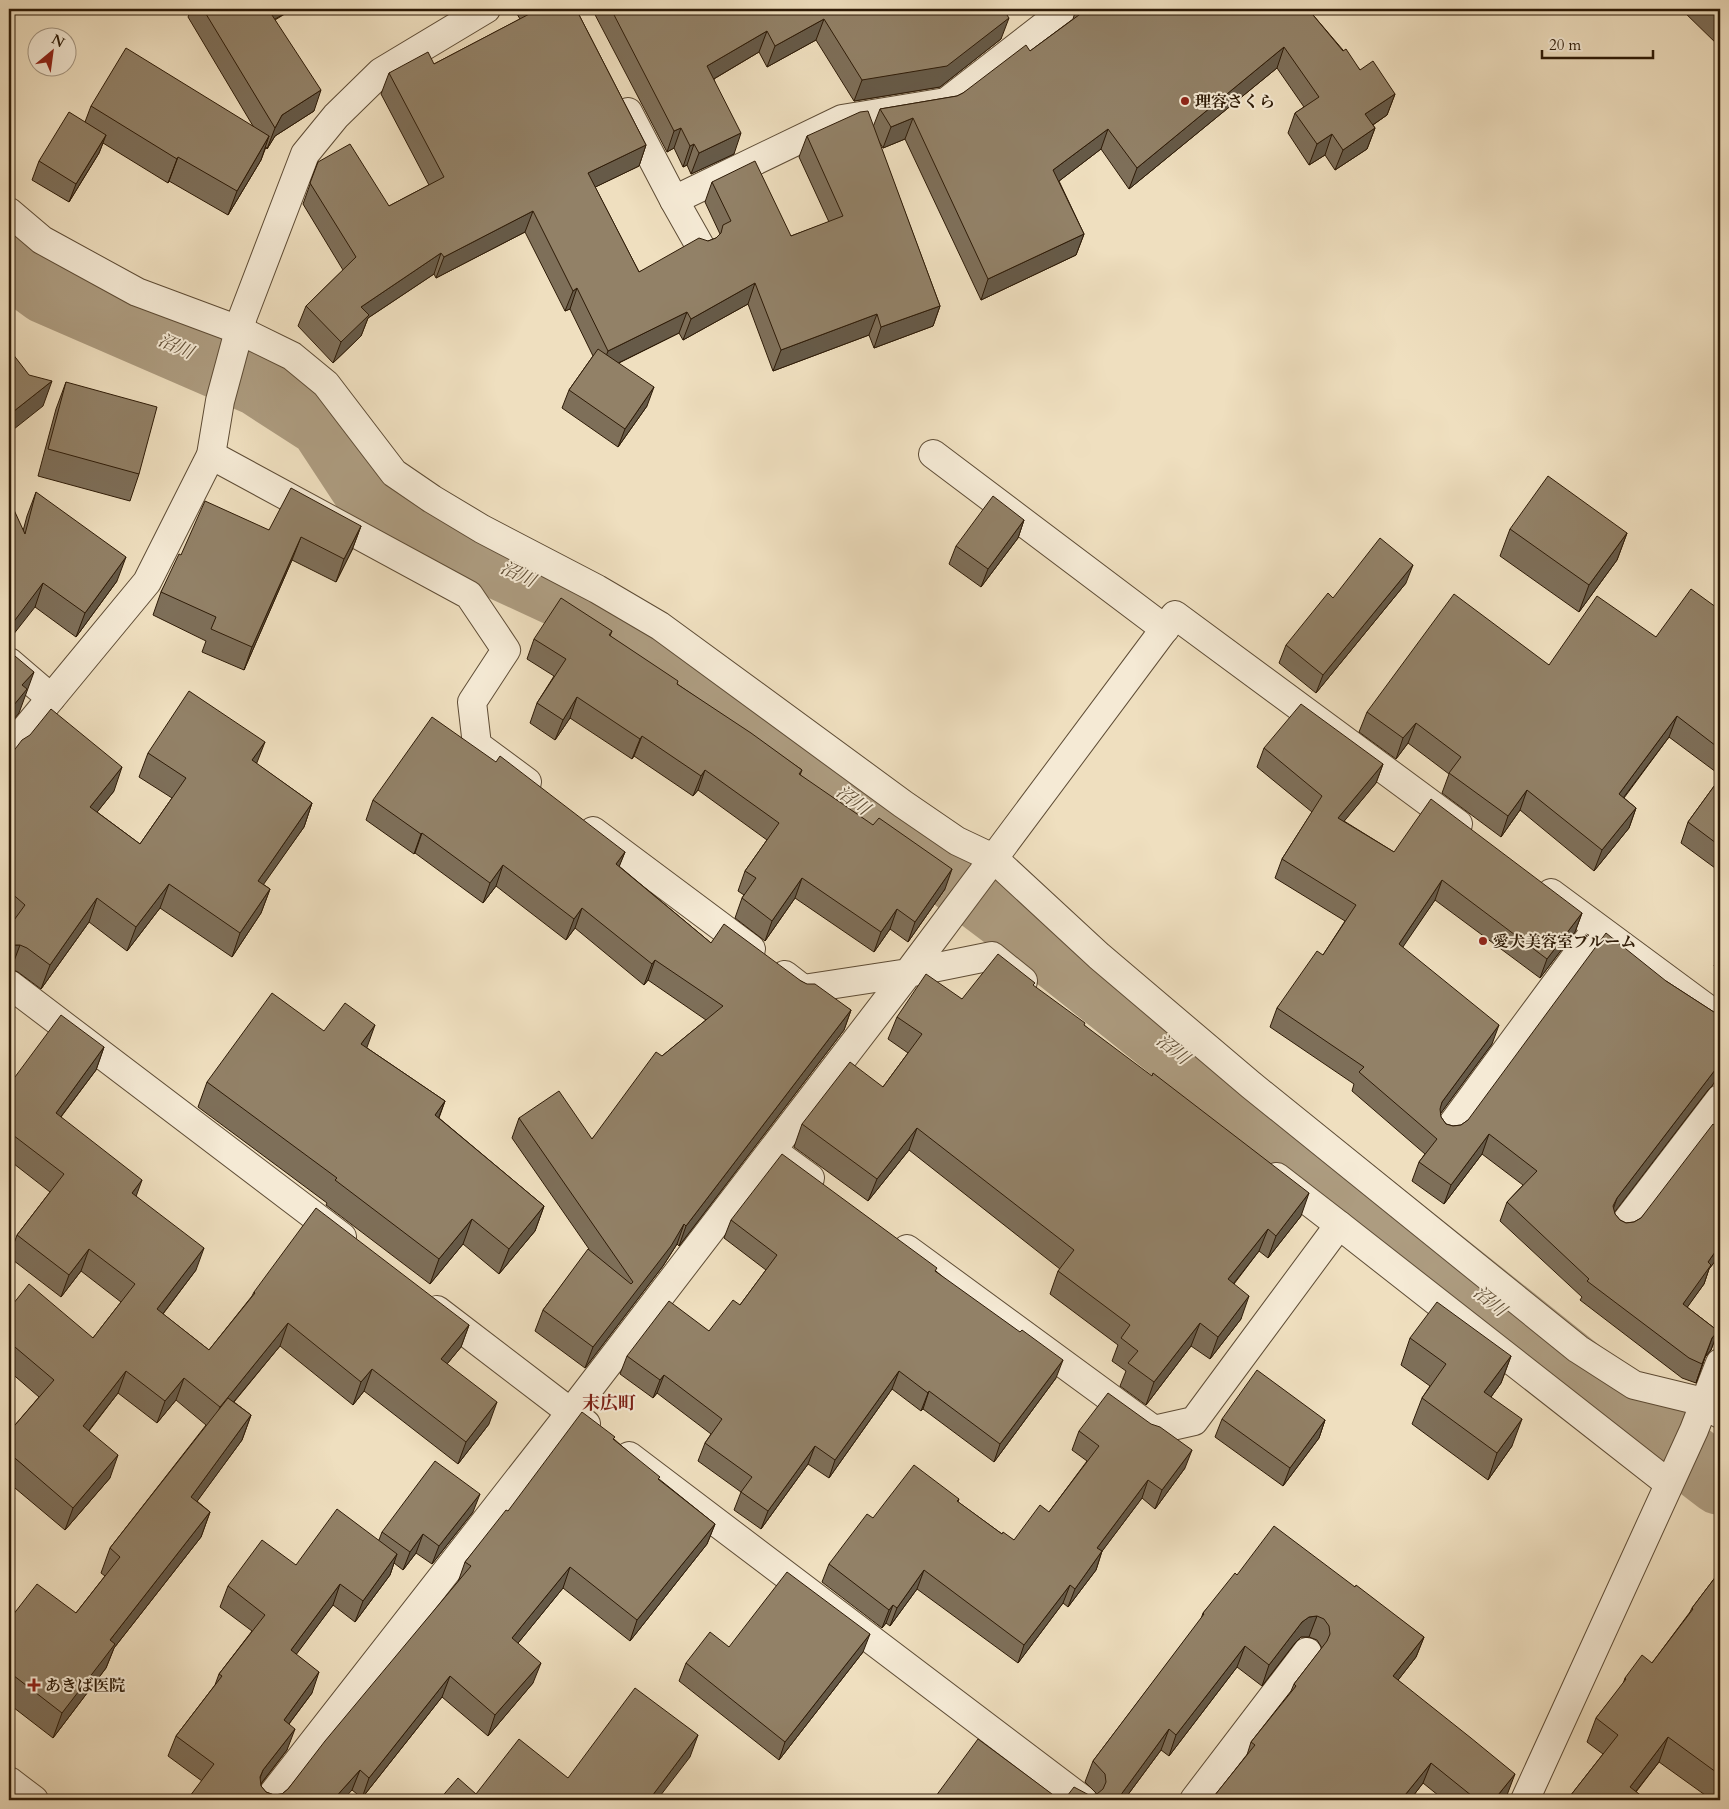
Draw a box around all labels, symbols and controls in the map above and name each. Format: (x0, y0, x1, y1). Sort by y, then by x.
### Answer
north arrow (28, 28, 78, 78)
scale bar (1542, 28, 1653, 60)
text: N (48, 30, 68, 52)
text: 20 m (1549, 35, 1581, 55)
place label: 理容さくら (1195, 91, 1275, 113)
marker: 理容さくら (1179, 95, 1191, 107)
water label: 沼川 (154, 328, 199, 366)
water label: 沼川 (496, 556, 541, 594)
water label: 沼川 (831, 780, 876, 822)
place label: 愛犬美容室ブルーム (1493, 931, 1636, 953)
marker: 愛犬美容室ブルーム (1477, 935, 1489, 947)
water label: 沼川 (1151, 1028, 1196, 1072)
water label: 沼川 (1468, 1280, 1513, 1324)
district label: 末広町 (582, 1391, 636, 1416)
place label: あきば医院 (45, 1675, 125, 1697)
marker: あきば医院 (27, 1678, 41, 1692)

